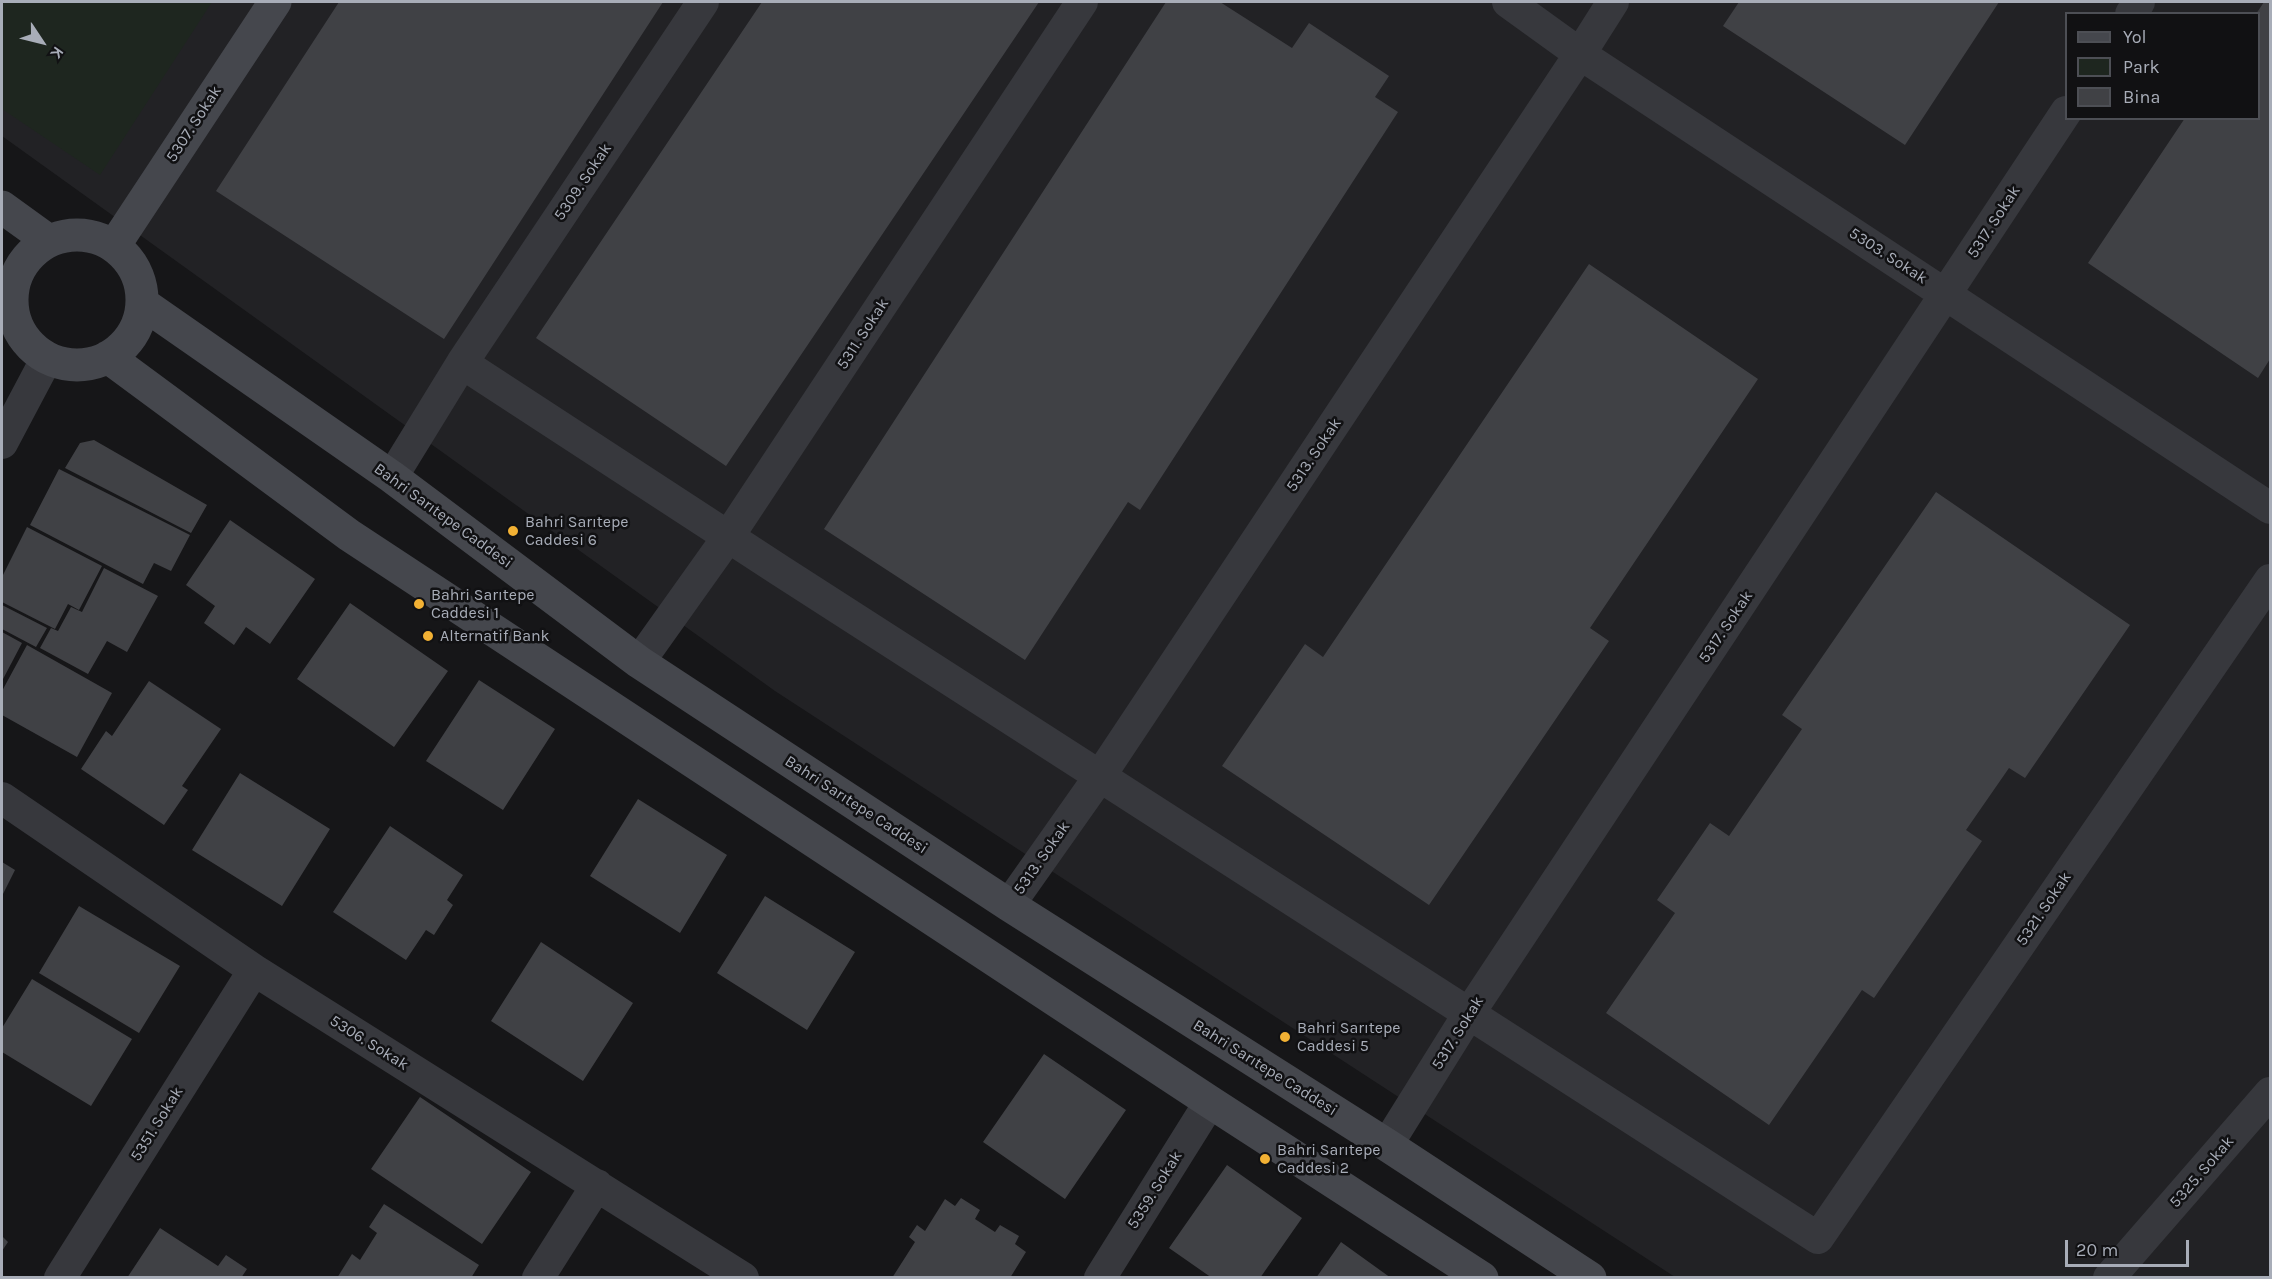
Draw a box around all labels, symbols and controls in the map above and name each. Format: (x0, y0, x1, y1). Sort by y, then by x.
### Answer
north arrow (12, 12, 72, 72)
legend (2065, 12, 2260, 120)
text: Yol (2123, 26, 2147, 48)
text: K (46, 43, 68, 62)
text: Park (2123, 56, 2160, 78)
street label: 5307. Sokak (162, 82, 226, 166)
text: Bina (2123, 86, 2160, 108)
street label: 5309. Sokak (550, 140, 616, 224)
street label: 5317. Sokak (1963, 182, 2025, 262)
street label: 5303. Sokak (1845, 224, 1931, 288)
street label: 5311. Sokak (833, 295, 893, 373)
street label: 5313. Sokak (1282, 414, 1346, 496)
street label: Bahri Sarıtepe Caddesi (370, 459, 516, 573)
place label: Bahri Sarıtepe Caddesi 6 (525, 512, 629, 550)
marker: Bahri Sarıtepe Caddesi 6 (506, 524, 520, 538)
place label: Bahri Sarıtepe Caddesi 1 (431, 585, 535, 623)
street label: 5317. Sokak (1695, 587, 1757, 667)
marker: Bahri Sarıtepe Caddesi 1 (412, 597, 426, 611)
place label: Alternatif Bank (440, 626, 550, 646)
marker: Alternatif Bank (421, 629, 435, 643)
street label: Bahri Sarıtepe Caddesi (781, 752, 931, 858)
street label: 5313. Sokak (1010, 818, 1074, 898)
street label: 5321. Sokak (2012, 868, 2076, 950)
street label: 5317. Sokak (1428, 993, 1488, 1073)
street label: 5306. Sokak (326, 1011, 412, 1075)
street label: Bahri Sarıtepe Caddesi (1189, 1016, 1341, 1120)
place label: Bahri Sarıtepe Caddesi 5 (1297, 1018, 1401, 1056)
marker: Bahri Sarıtepe Caddesi 5 (1278, 1030, 1292, 1044)
street label: 5351. Sokak (126, 1083, 188, 1165)
street label: 5325. Sokak (2166, 1132, 2238, 1212)
place label: Bahri Sarıtepe Caddesi 2 (1277, 1140, 1381, 1178)
street label: 5359. Sokak (1123, 1147, 1187, 1233)
marker: Bahri Sarıtepe Caddesi 2 (1258, 1152, 1272, 1166)
scale bar (2068, 1228, 2192, 1266)
text: 20 m (2076, 1239, 2118, 1261)

